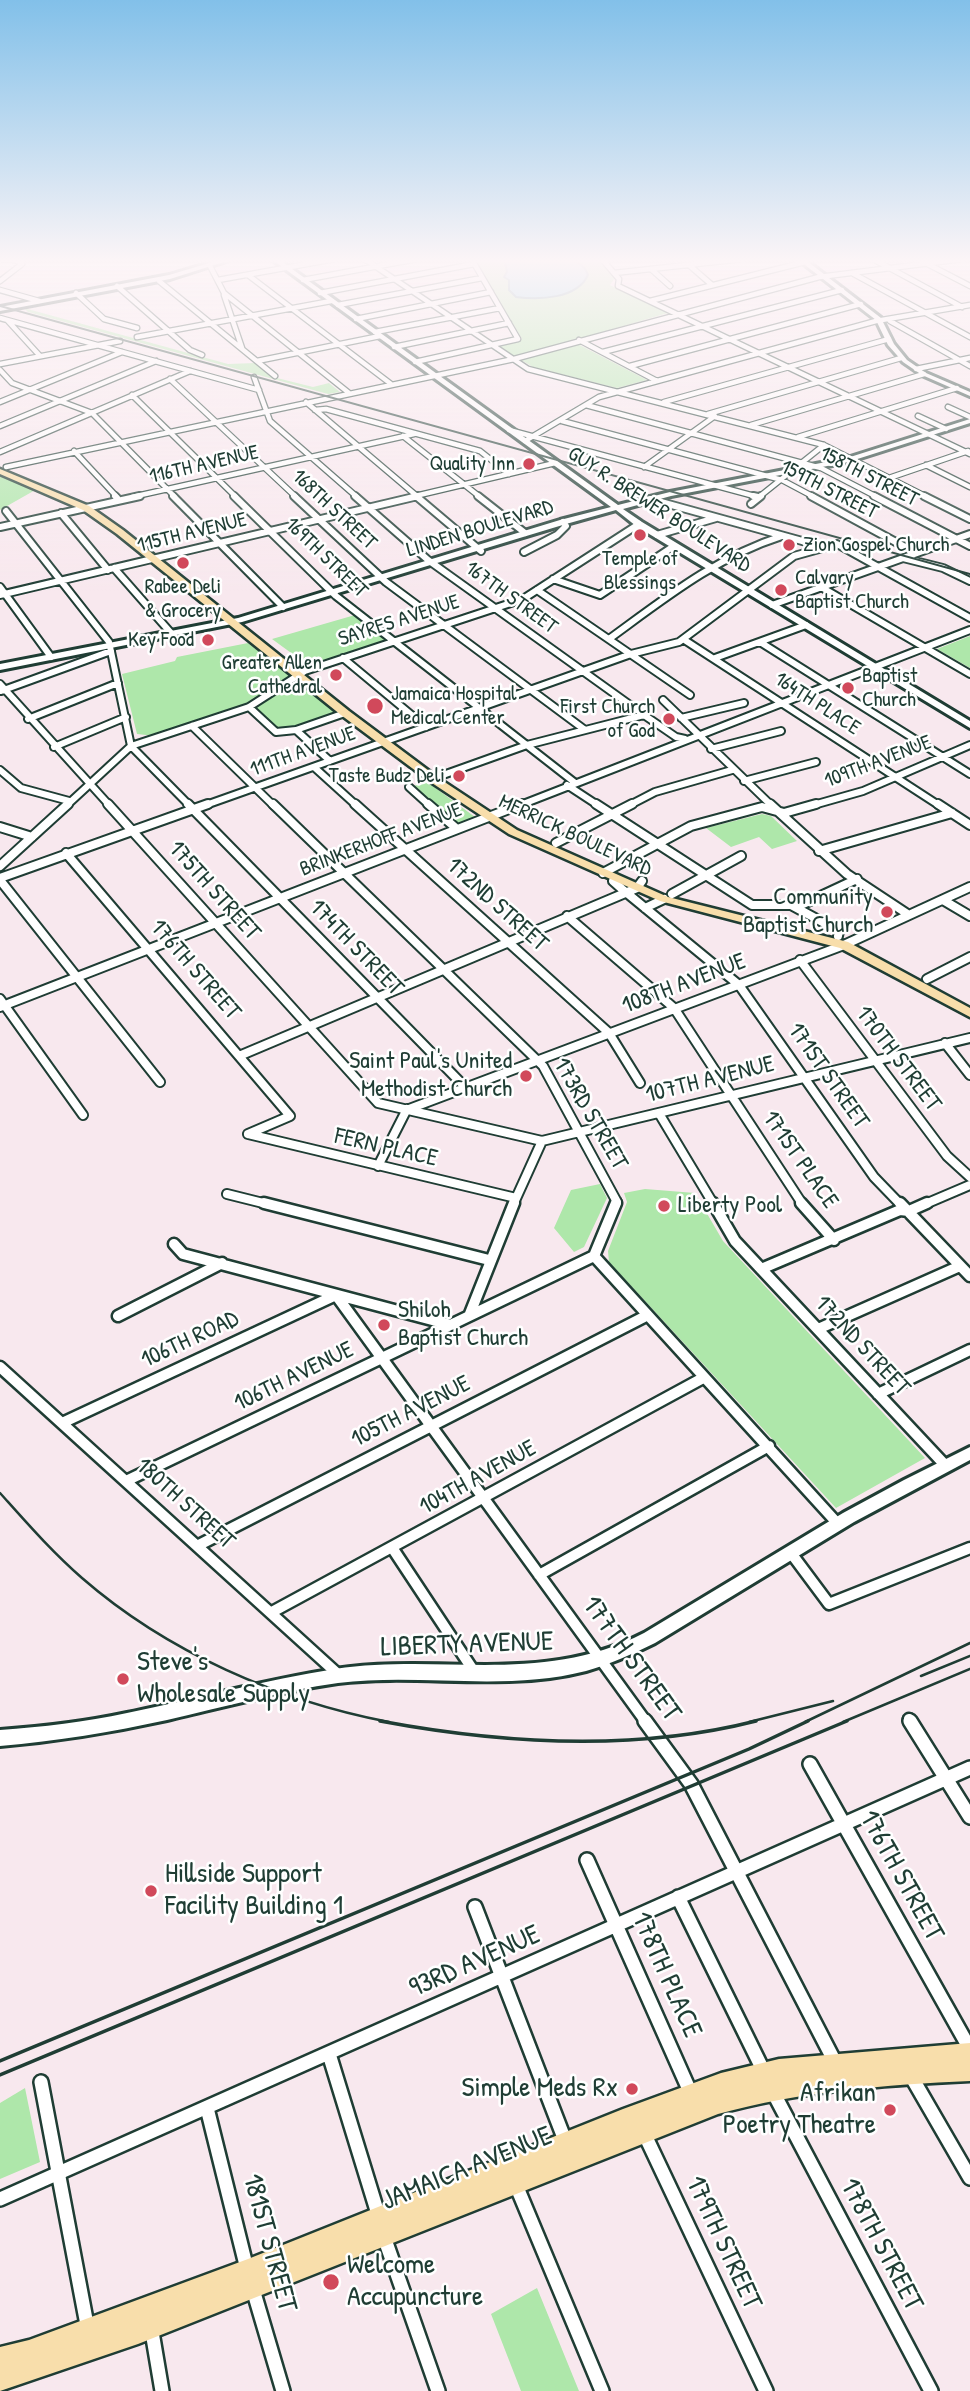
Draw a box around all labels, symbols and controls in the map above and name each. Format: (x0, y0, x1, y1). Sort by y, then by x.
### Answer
street label: 116TH AVENUE (147, 440, 261, 490)
street label: GUY R. BREWER BOULEVARD (563, 441, 755, 579)
street label: 158TH STREET (815, 441, 923, 513)
place label: Quality Inn (429, 451, 515, 477)
street label: 159TH STREET (776, 455, 882, 525)
marker: Quality Inn (521, 456, 537, 472)
street label: 168TH STREET (286, 464, 382, 556)
street label: LINDEN BOULEVARD (404, 495, 556, 563)
street label: 115TH AVENUE (135, 507, 249, 559)
street label: 169TH STREET (279, 512, 373, 604)
marker: Temple of Blessings (632, 527, 648, 543)
place label: Zion Gospel Church (803, 532, 949, 558)
marker: Zion Gospel Church (781, 537, 797, 553)
place label: Temple of Blessings (602, 546, 678, 596)
marker: Rabee Deli & Grocery (175, 555, 191, 571)
street label: 167TH STREET (460, 556, 562, 640)
place label: Calvary Baptist Church (795, 565, 909, 615)
place label: Rabee Deli & Grocery (145, 574, 221, 624)
marker: Calvary Baptist Church (773, 582, 789, 598)
street label: SAYRES AVENUE (335, 590, 463, 652)
place label: Key Food (128, 627, 194, 653)
marker: Key Food (200, 632, 216, 648)
place label: Greater Allen Cathedral (222, 650, 322, 700)
place label: Baptist Church (862, 663, 917, 713)
marker: Greater Allen Cathedral (328, 667, 344, 683)
street label: 164TH PLACE (769, 667, 865, 741)
marker: Baptist Church (840, 680, 856, 696)
place label: Jamaica Hospital Medical Center (391, 681, 517, 731)
place label: First Church of God (560, 694, 655, 744)
marker: Jamaica Hospital Medical Center (365, 696, 385, 716)
marker: First Church of God (661, 711, 677, 727)
street label: 111TH AVENUE (247, 721, 359, 783)
street label: 109TH AVENUE (821, 730, 935, 794)
place label: Taste Budz Deli (329, 763, 445, 789)
marker: Taste Budz Deli (451, 768, 467, 784)
street label: MERRICK BOULEVARD (495, 790, 655, 882)
street label: BRINKERHOFF AVENUE (296, 798, 466, 882)
street label: 175TH STREET (162, 835, 266, 947)
street label: 172ND STREET (440, 852, 554, 958)
place label: Community Baptist Church (743, 884, 873, 940)
street label: 174TH STREET (303, 894, 409, 1002)
marker: Community Baptist Church (879, 904, 895, 920)
street label: 176TH STREET (144, 914, 246, 1026)
street label: 108TH AVENUE (618, 947, 750, 1021)
street label: 170TH STREET (849, 1000, 947, 1118)
street label: 171ST STREET (781, 1018, 875, 1134)
place label: Saint Paul's United Methodist Church (349, 1048, 512, 1104)
street label: 107TH AVENUE (643, 1050, 777, 1110)
street label: 173RD STREET (546, 1053, 634, 1175)
marker: Saint Paul's United Methodist Church (518, 1068, 534, 1084)
street label: 171ST PLACE (756, 1105, 844, 1215)
street label: FERN PLACE (332, 1122, 440, 1174)
place label: Liberty Pool (678, 1192, 782, 1220)
marker: Liberty Pool (656, 1198, 672, 1214)
street label: 172ND STREET (808, 1290, 916, 1402)
place label: Shiloh Baptist Church (398, 1297, 528, 1353)
street label: 106TH ROAD (137, 1305, 243, 1375)
marker: Shiloh Baptist Church (376, 1317, 392, 1333)
street label: 106TH AVENUE (230, 1336, 358, 1418)
street label: 105TH AVENUE (347, 1370, 475, 1454)
street label: 104TH AVENUE (415, 1434, 541, 1522)
street label: 180TH STREET (130, 1452, 240, 1556)
street label: 177TH STREET (574, 1590, 688, 1728)
street label: LIBERTY AVENUE (380, 1625, 554, 1665)
place label: Steve's Wholesale Supply (137, 1646, 310, 1712)
marker: Steve's Wholesale Supply (115, 1671, 131, 1687)
street label: 176TH STREET (851, 1805, 951, 1947)
place label: Hillside Support Facility Building 1 (165, 1858, 343, 1924)
marker: Hillside Support Facility Building 1 (143, 1883, 159, 1899)
street label: 178TH PLACE (623, 1907, 709, 2043)
street label: 93RD AVENUE (404, 1918, 546, 2006)
place label: Simple Meds Rx (462, 2072, 618, 2106)
place label: Afrikan Poetry Theatre (723, 2077, 876, 2143)
marker: Simple Meds Rx (624, 2081, 640, 2097)
marker: Afrikan Poetry Theatre (882, 2102, 898, 2118)
street label: JAMAICA AVENUE (377, 2120, 557, 2218)
street label: 181ST STREET (234, 2170, 304, 2316)
street label: 179TH STREET (677, 2171, 769, 2315)
street label: 178TH STREET (832, 2173, 930, 2317)
place label: Welcome Accupuncture (347, 2249, 483, 2315)
marker: Welcome Accupuncture (321, 2272, 341, 2292)

